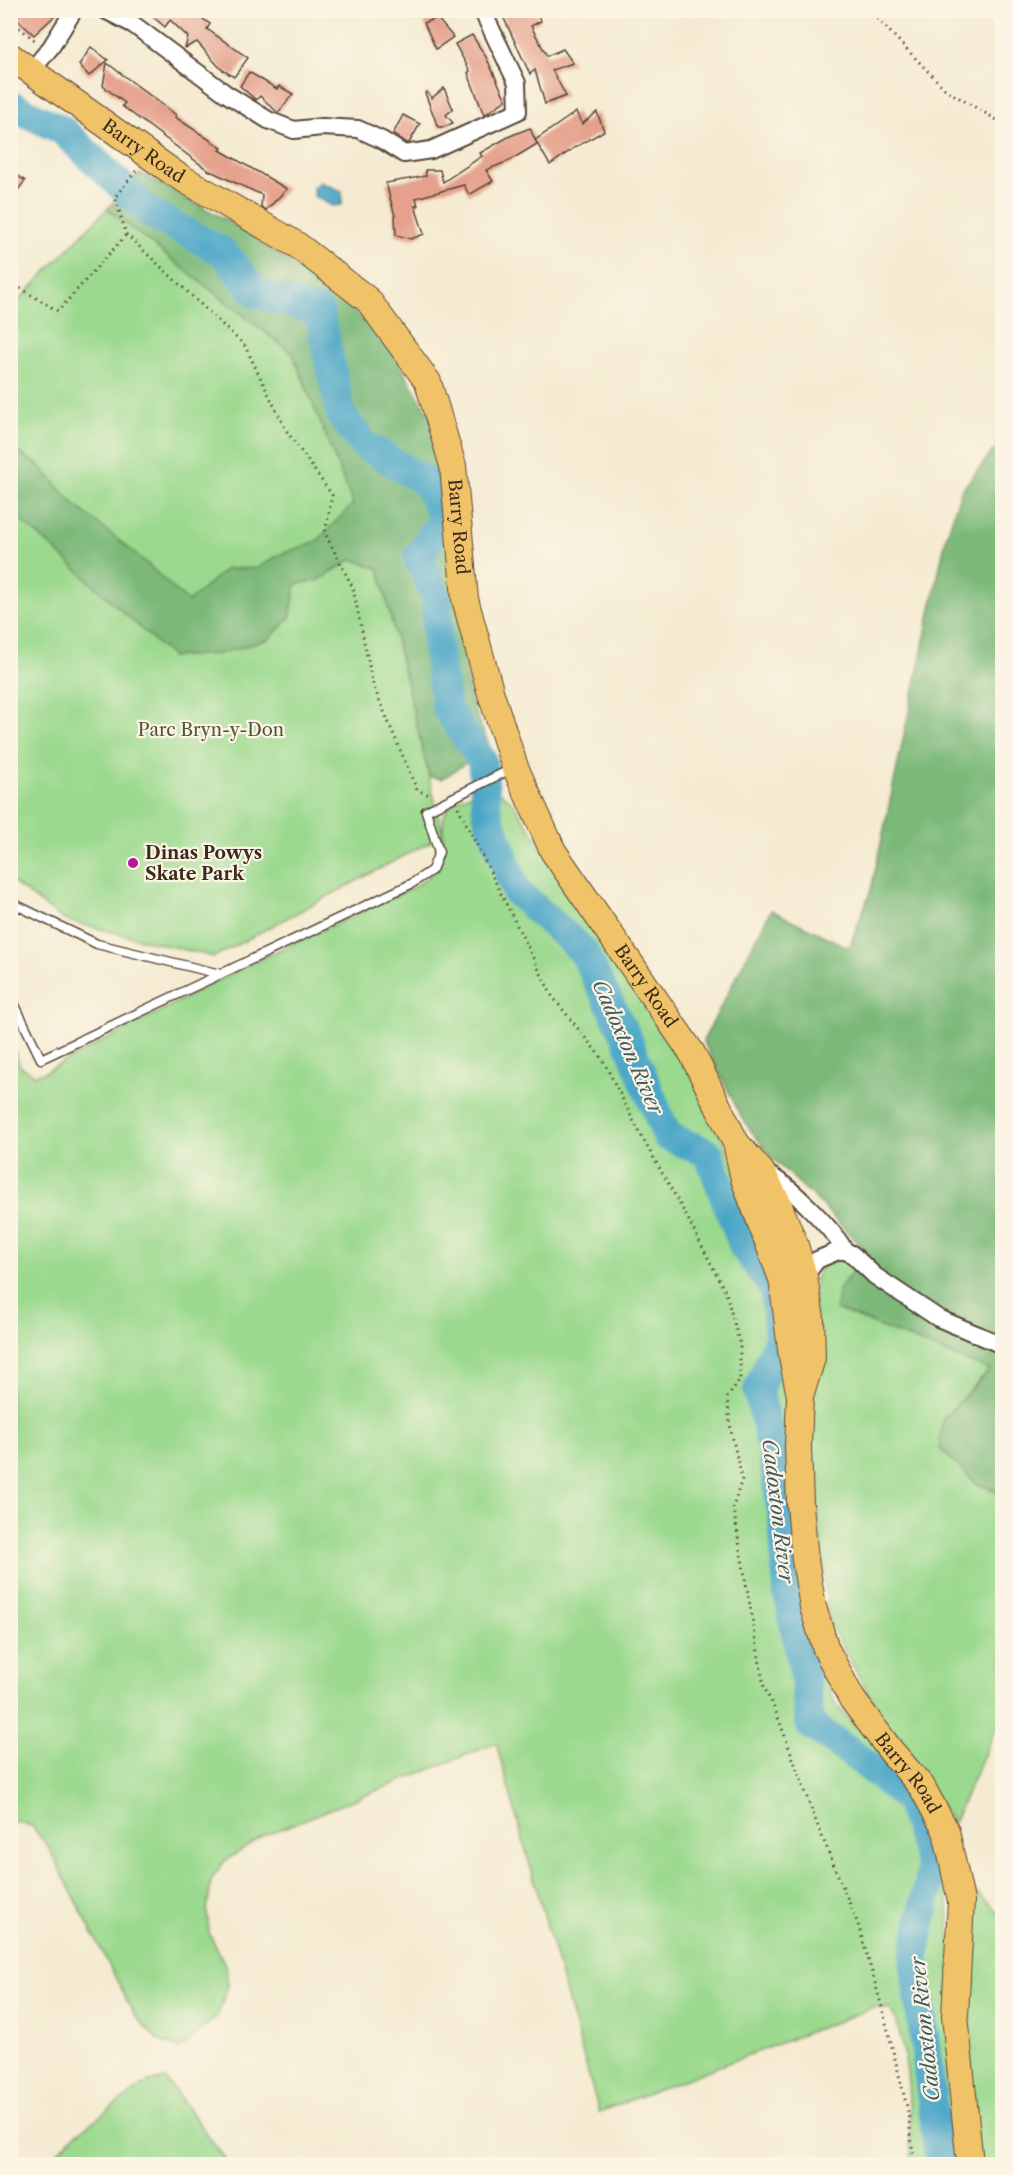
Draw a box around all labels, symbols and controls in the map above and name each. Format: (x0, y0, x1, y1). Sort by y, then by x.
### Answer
street label: Barry Road (98, 115, 188, 188)
street label: Barry Road (443, 478, 474, 576)
park label: Parc Bryn-y-Don (138, 719, 284, 741)
place label: Dinas Powys Skate Park (145, 842, 262, 885)
marker: Dinas Powys Skate Park (126, 856, 140, 870)
street label: Barry Road (610, 940, 682, 1032)
water label: Cadoxton River (587, 976, 669, 1120)
water label: Cadoxton River (757, 1437, 799, 1586)
street label: Barry Road (870, 1728, 945, 1817)
water label: Cadoxton River (905, 1954, 945, 2102)

